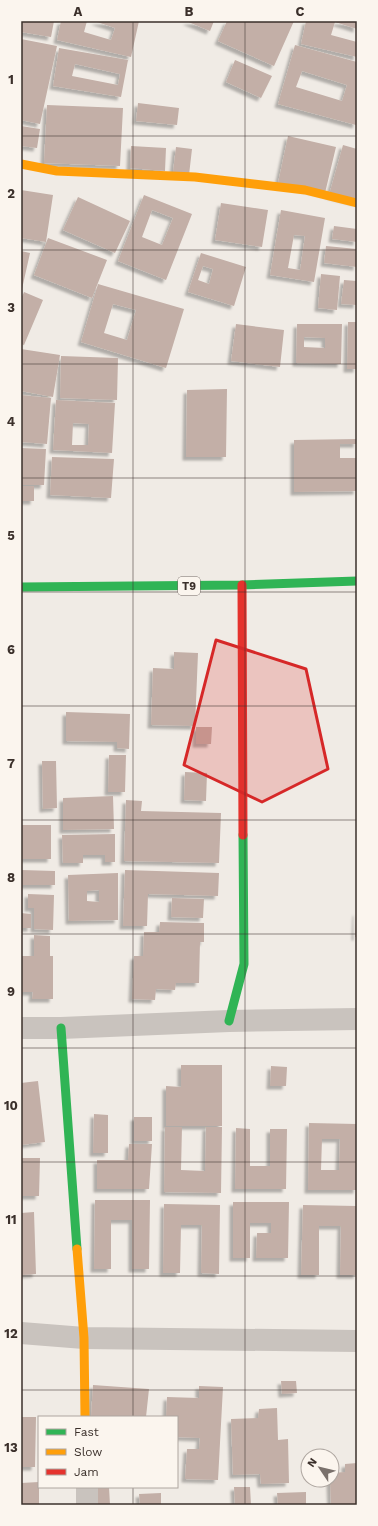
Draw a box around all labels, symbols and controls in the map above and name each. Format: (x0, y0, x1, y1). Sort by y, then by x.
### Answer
text: A (74, 4, 83, 19)
text: B (185, 4, 194, 19)
text: C (296, 4, 305, 19)
text: 1 (8, 72, 14, 87)
text: 2 (7, 186, 15, 201)
text: 3 (7, 300, 15, 315)
text: 4 (7, 414, 16, 429)
text: 5 (7, 528, 15, 543)
road number: T9 (178, 577, 200, 595)
text: 6 (7, 642, 15, 657)
text: 7 (7, 756, 15, 771)
text: 8 (7, 870, 15, 885)
text: 9 (7, 984, 15, 999)
text: 10 (4, 1098, 18, 1113)
text: 11 (5, 1212, 17, 1227)
text: 12 (4, 1326, 18, 1341)
legend (38, 1416, 178, 1488)
text: Fast (74, 1425, 99, 1439)
text: 13 (4, 1440, 18, 1455)
text: Slow (74, 1445, 102, 1459)
north arrow (300, 1448, 340, 1488)
text: N (305, 1455, 320, 1470)
text: Jam (74, 1465, 99, 1479)

